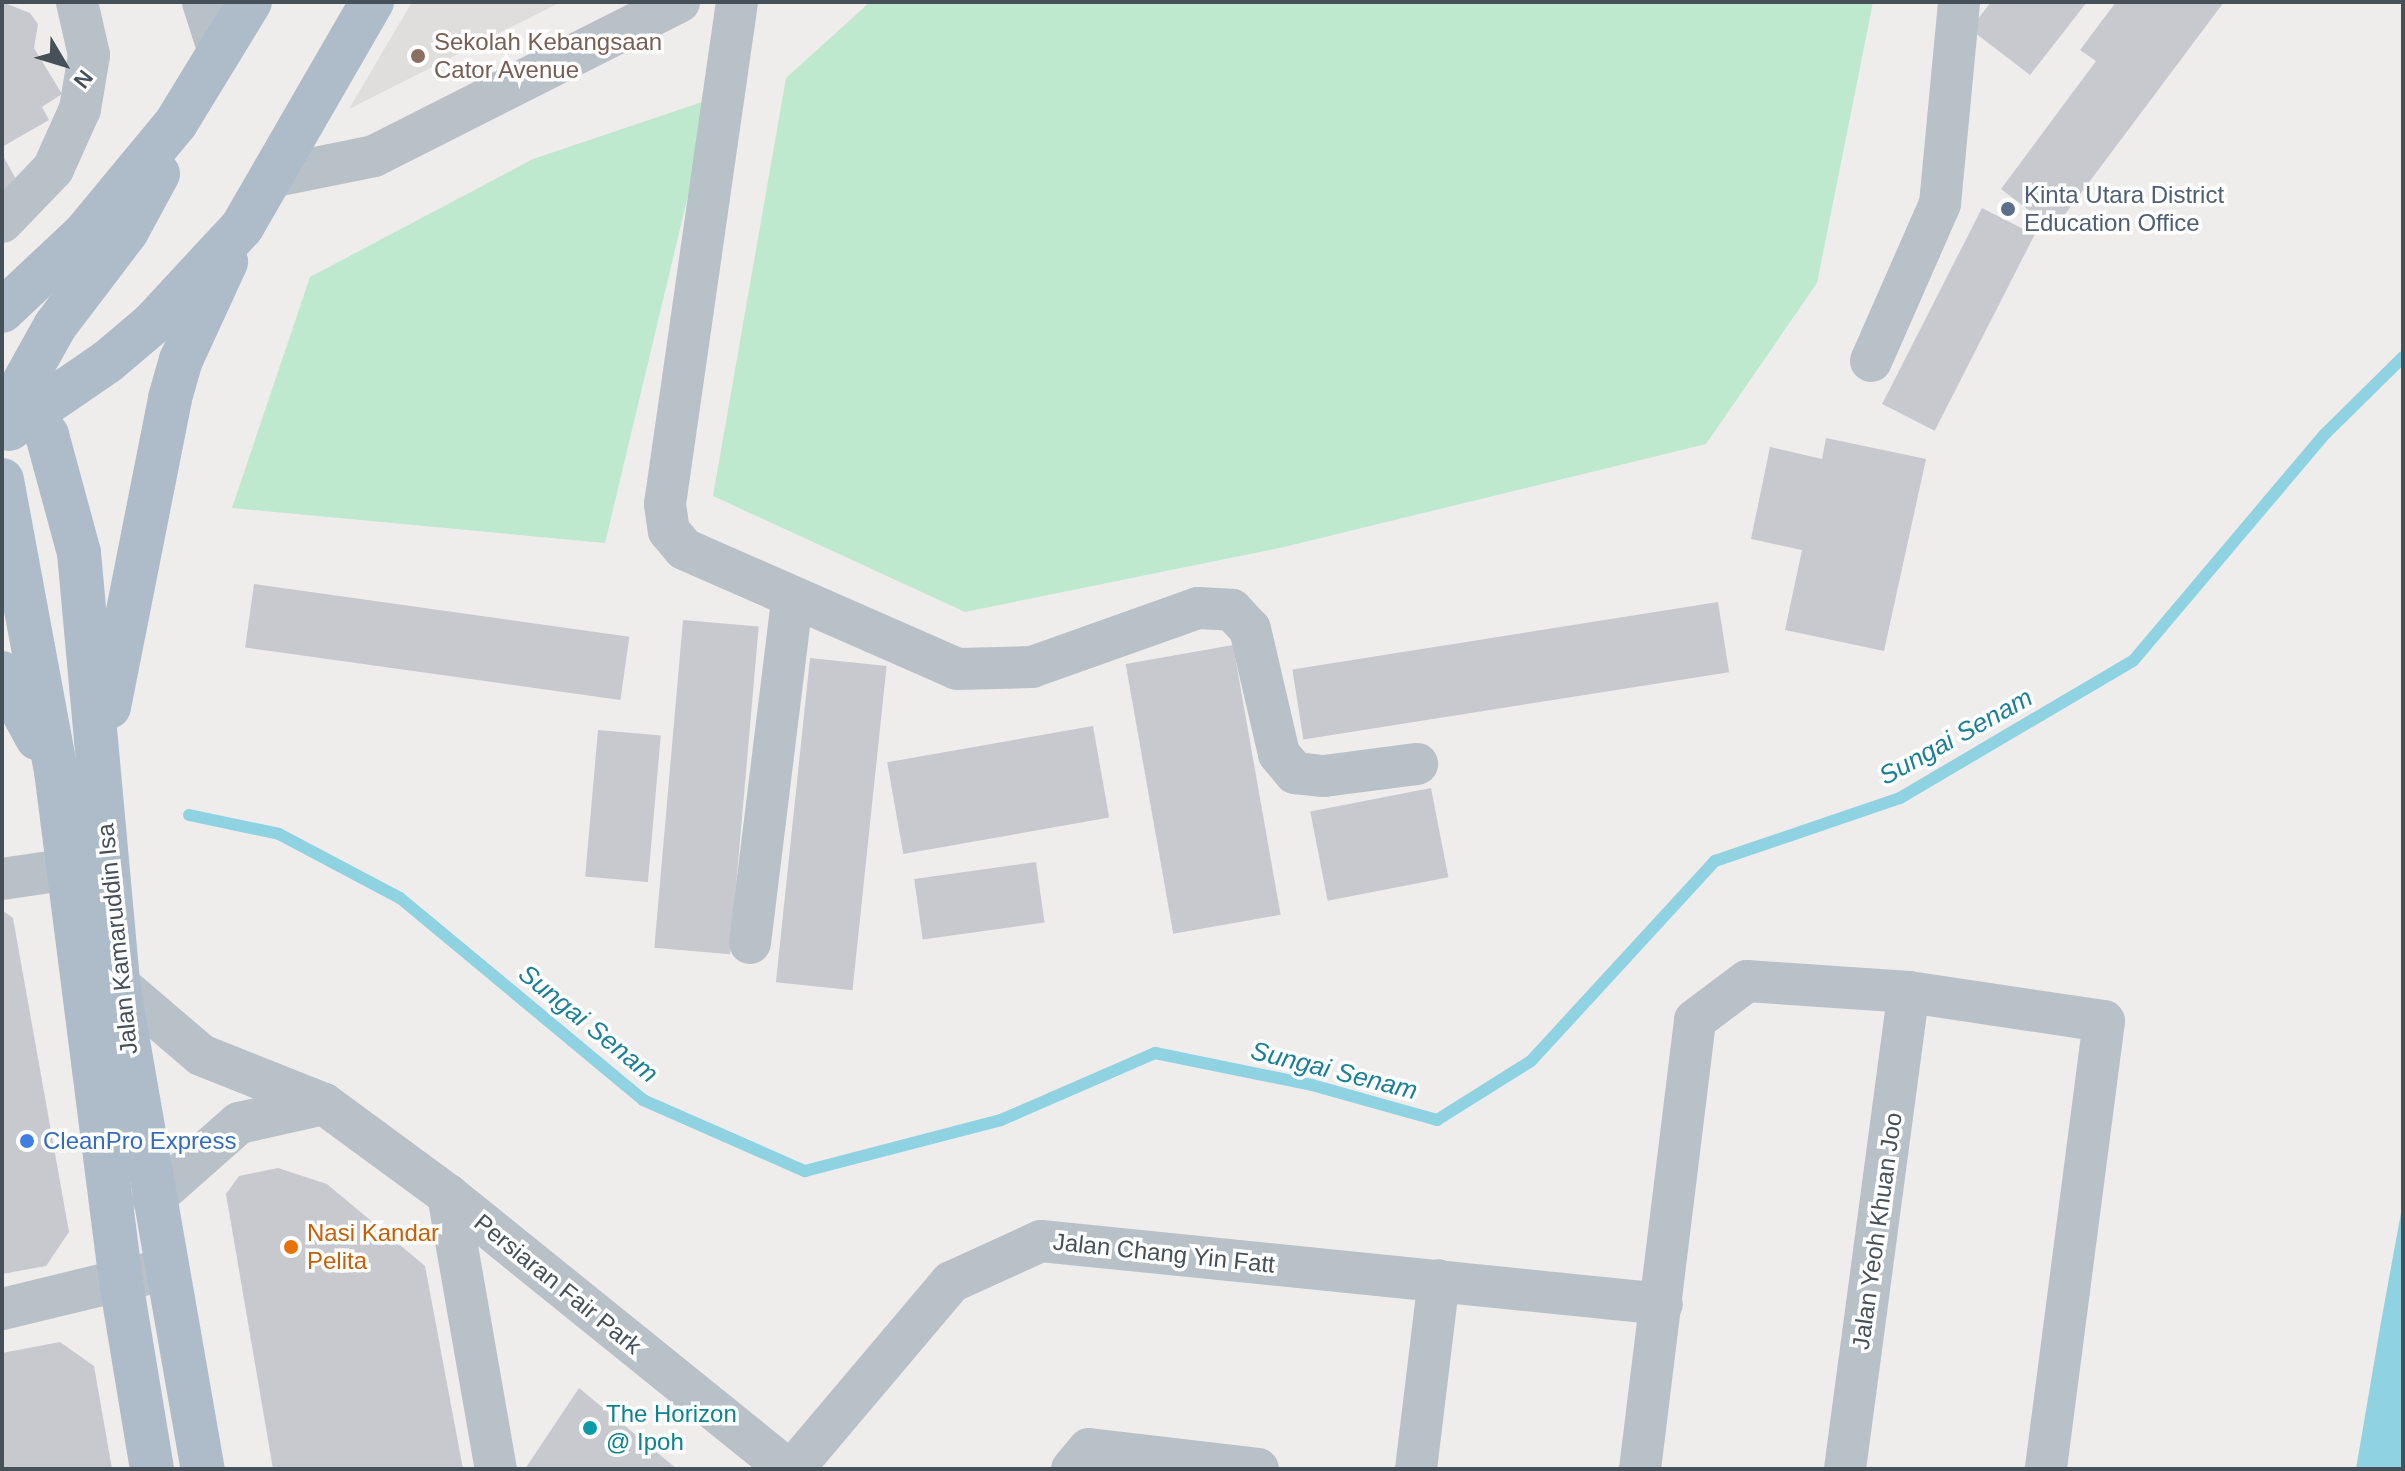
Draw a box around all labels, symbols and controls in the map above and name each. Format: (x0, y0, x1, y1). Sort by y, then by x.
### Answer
north arrow (24, 24, 104, 104)
place label: Sekolah Kebangsaan Cator Avenue (434, 28, 662, 84)
marker: Sekolah Kebangsaan Cator Avenue (409, 47, 427, 65)
text: N (69, 65, 98, 93)
place label: Kinta Utara District Education Office (2024, 181, 2224, 237)
marker: Kinta Utara District Education Office (1999, 200, 2017, 218)
water label: Sungai Senam (1874, 682, 2038, 792)
street label: Jalan Kamaruddin Isa (91, 822, 143, 1056)
water label: Sungai Senam (512, 958, 664, 1090)
water label: Sungai Senam (1247, 1035, 1421, 1107)
street label: Jalan Yeoh Khuan Joo (1846, 1111, 1908, 1351)
place label: CleanPro Express (43, 1127, 236, 1155)
marker: CleanPro Express (18, 1132, 36, 1150)
street label: Persiaran Fair Park (469, 1208, 647, 1360)
place label: Nasi Kandar Pelita (307, 1219, 439, 1275)
street label: Jalan Chang Yin Fatt (1051, 1227, 1277, 1279)
marker: Nasi Kandar Pelita (282, 1238, 300, 1256)
place label: The Horizon @ Ipoh (606, 1400, 737, 1456)
marker: The Horizon @ Ipoh (581, 1419, 599, 1437)

